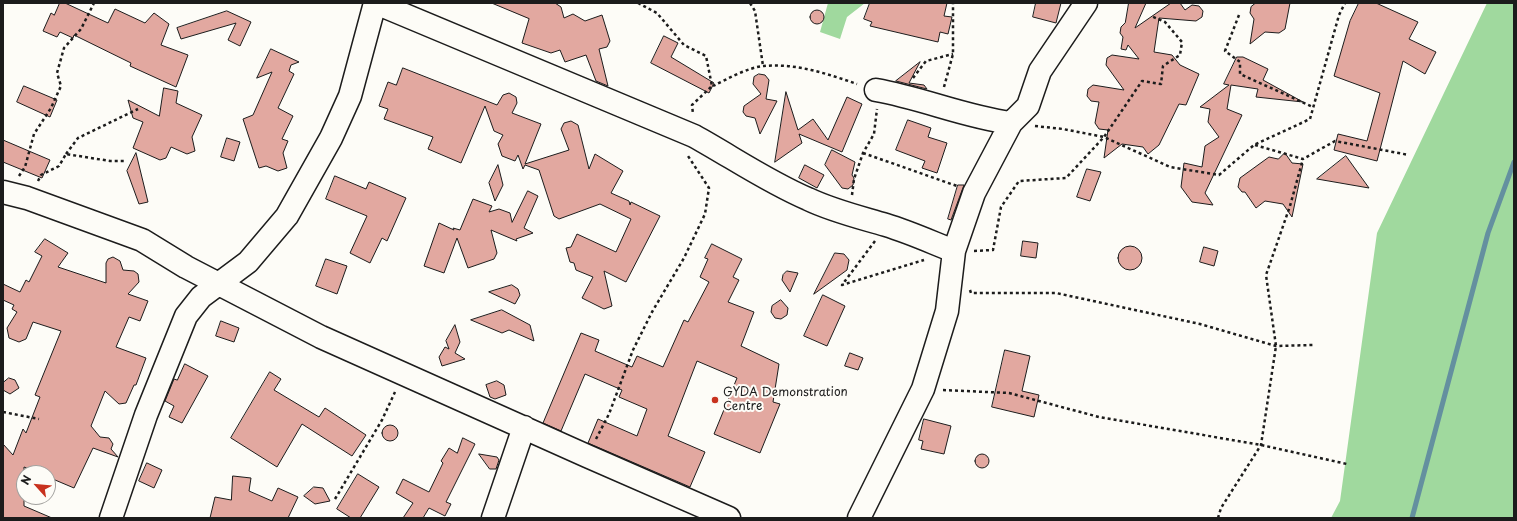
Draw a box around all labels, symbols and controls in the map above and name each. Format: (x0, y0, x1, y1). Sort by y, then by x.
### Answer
place label: GYDA Demonstration Centre (723, 386, 848, 414)
marker: GYDA Demonstration Centre (710, 395, 720, 405)
north arrow (16, 465, 56, 505)
text: N (16, 472, 35, 488)

